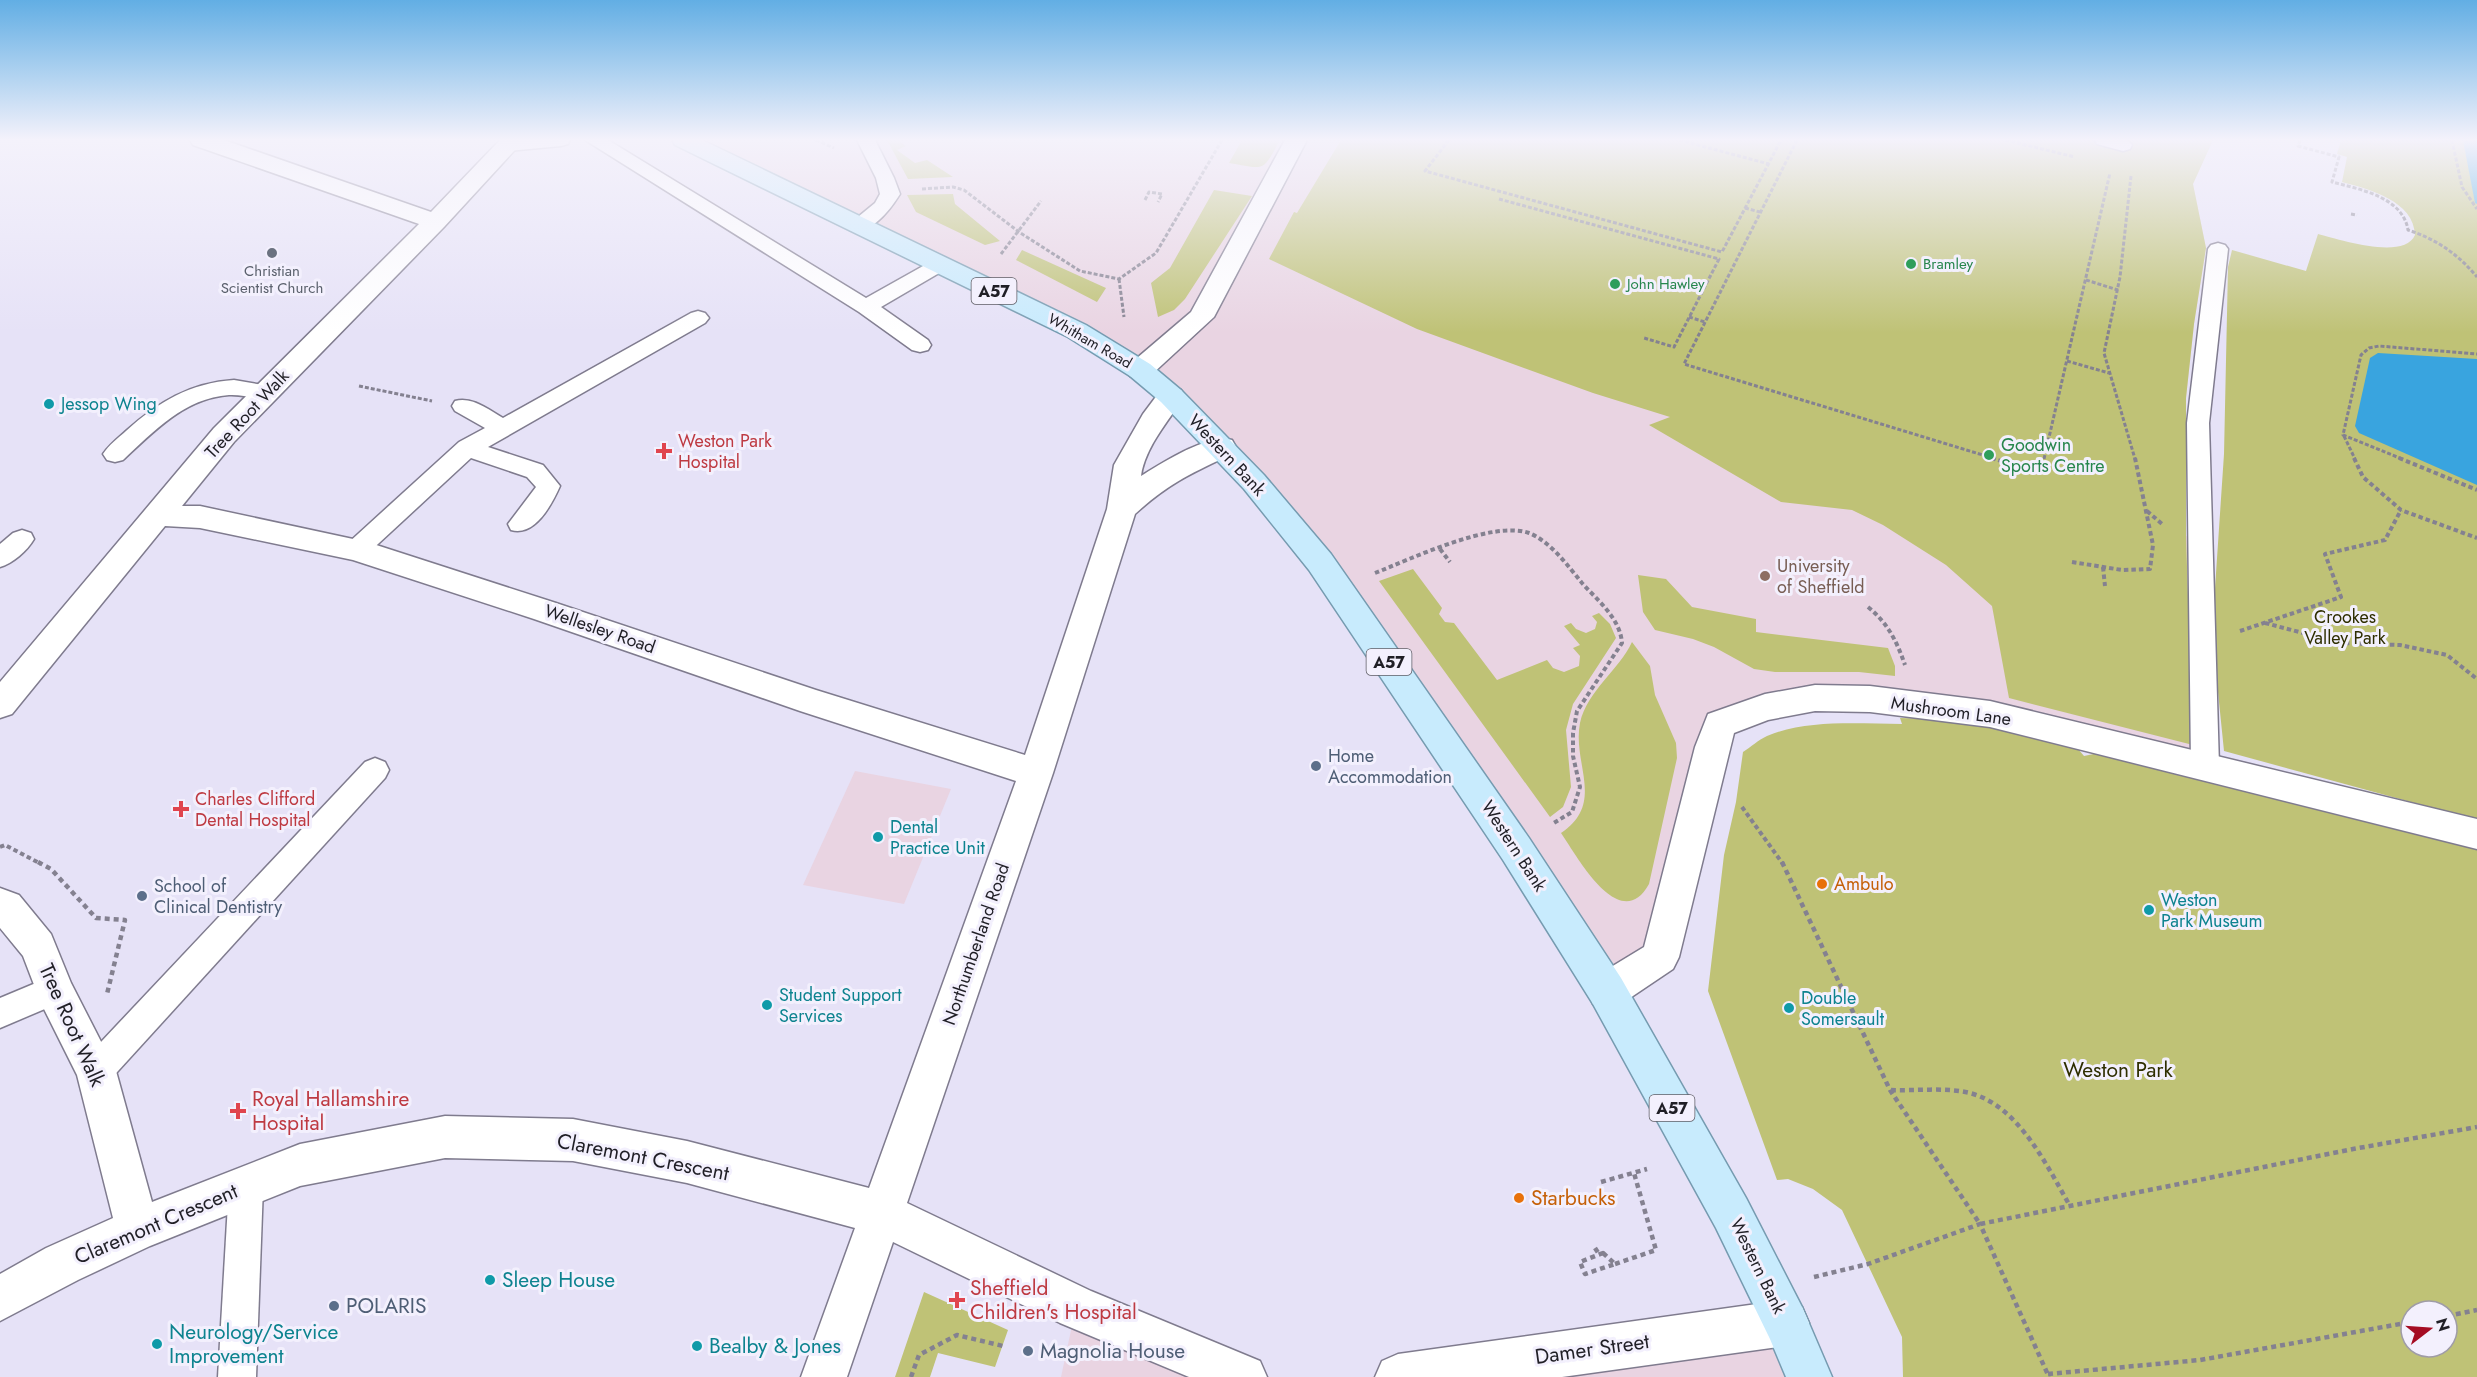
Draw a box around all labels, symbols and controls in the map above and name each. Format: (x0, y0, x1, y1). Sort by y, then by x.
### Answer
marker: Christian Scientist Church (265, 246, 279, 260)
place label: Bramley (1923, 253, 1973, 275)
marker: Bramley (1904, 257, 1918, 271)
place label: Christian Scientist Church (221, 260, 323, 299)
place label: John Hawley (1625, 273, 1705, 295)
marker: John Hawley (1608, 277, 1622, 291)
road number: A57 (972, 278, 1016, 304)
street label: Whitham Road (1044, 308, 1136, 374)
street label: Tree Root Walk (199, 364, 295, 464)
place label: Jessop Wing (59, 391, 157, 417)
marker: Jessop Wing (42, 397, 56, 411)
street label: Western Bank (1182, 408, 1272, 502)
place label: Weston Park Hospital (678, 428, 772, 475)
place label: Goodwin Sports Centre (2001, 432, 2105, 479)
marker: Weston Park Hospital (655, 442, 673, 460)
marker: Goodwin Sports Centre (1982, 448, 1996, 462)
place label: University of Sheffield (1777, 553, 1865, 600)
marker: University of Sheffield (1758, 569, 1772, 583)
street label: Wellesley Road (541, 598, 659, 660)
park label: Crookes Valley Park (2304, 604, 2386, 651)
road number: A57 (1366, 649, 1412, 675)
street label: Mushroom Lane (1889, 690, 2013, 732)
place label: Home Accommodation (1328, 743, 1452, 790)
marker: Home Accommodation (1309, 759, 1323, 773)
place label: Charles Clifford Dental Hospital (195, 786, 315, 833)
street label: Western Bank (1475, 795, 1553, 897)
marker: Charles Clifford Dental Hospital (172, 800, 190, 818)
place label: Dental Practice Unit (890, 814, 986, 861)
marker: Dental Practice Unit (871, 830, 885, 844)
street label: Northumberland Road (936, 860, 1016, 1028)
place label: Ambulo (1834, 871, 1894, 897)
place label: School of Clinical Dentistry (154, 873, 282, 920)
marker: Ambulo (1815, 877, 1829, 891)
place label: Weston Park Museum (2161, 887, 2263, 934)
marker: School of Clinical Dentistry (135, 889, 149, 903)
marker: Weston Park Museum (2142, 903, 2156, 917)
street label: Tree Root Walk (31, 959, 113, 1092)
place label: Student Support Services (779, 982, 902, 1029)
place label: Double Somersault (1801, 985, 1885, 1032)
marker: Student Support Services (760, 998, 774, 1012)
marker: Double Somersault (1782, 1001, 1796, 1015)
park label: Weston Park (2063, 1055, 2174, 1085)
place label: Royal Hallamshire Hospital (252, 1084, 409, 1138)
road number: A57 (1650, 1095, 1694, 1121)
marker: Royal Hallamshire Hospital (229, 1102, 247, 1120)
street label: Claremont Crescent (554, 1126, 732, 1188)
street label: Claremont Crescent (70, 1176, 242, 1272)
place label: Starbucks (1531, 1183, 1616, 1213)
marker: Starbucks (1512, 1191, 1526, 1205)
street label: Western Bank (1724, 1214, 1792, 1318)
place label: Sleep House (502, 1265, 615, 1295)
marker: Sleep House (483, 1273, 497, 1287)
place label: Sheffield Children's Hospital (970, 1273, 1137, 1327)
place label: POLARIS (346, 1291, 426, 1321)
marker: Sheffield Children's Hospital (948, 1291, 966, 1309)
marker: POLARIS (327, 1299, 341, 1313)
north arrow (2399, 1299, 2459, 1359)
text: N (2430, 1315, 2456, 1334)
place label: Neurology/Service Improvement (169, 1317, 338, 1371)
street label: Damer Street (1533, 1326, 1651, 1372)
place label: Bealby & Jones (709, 1331, 841, 1361)
place label: Magnolia House (1040, 1336, 1185, 1366)
marker: Neurology/Service Improvement (150, 1337, 164, 1351)
marker: Bealby & Jones (690, 1339, 704, 1353)
marker: Magnolia House (1021, 1344, 1035, 1358)

